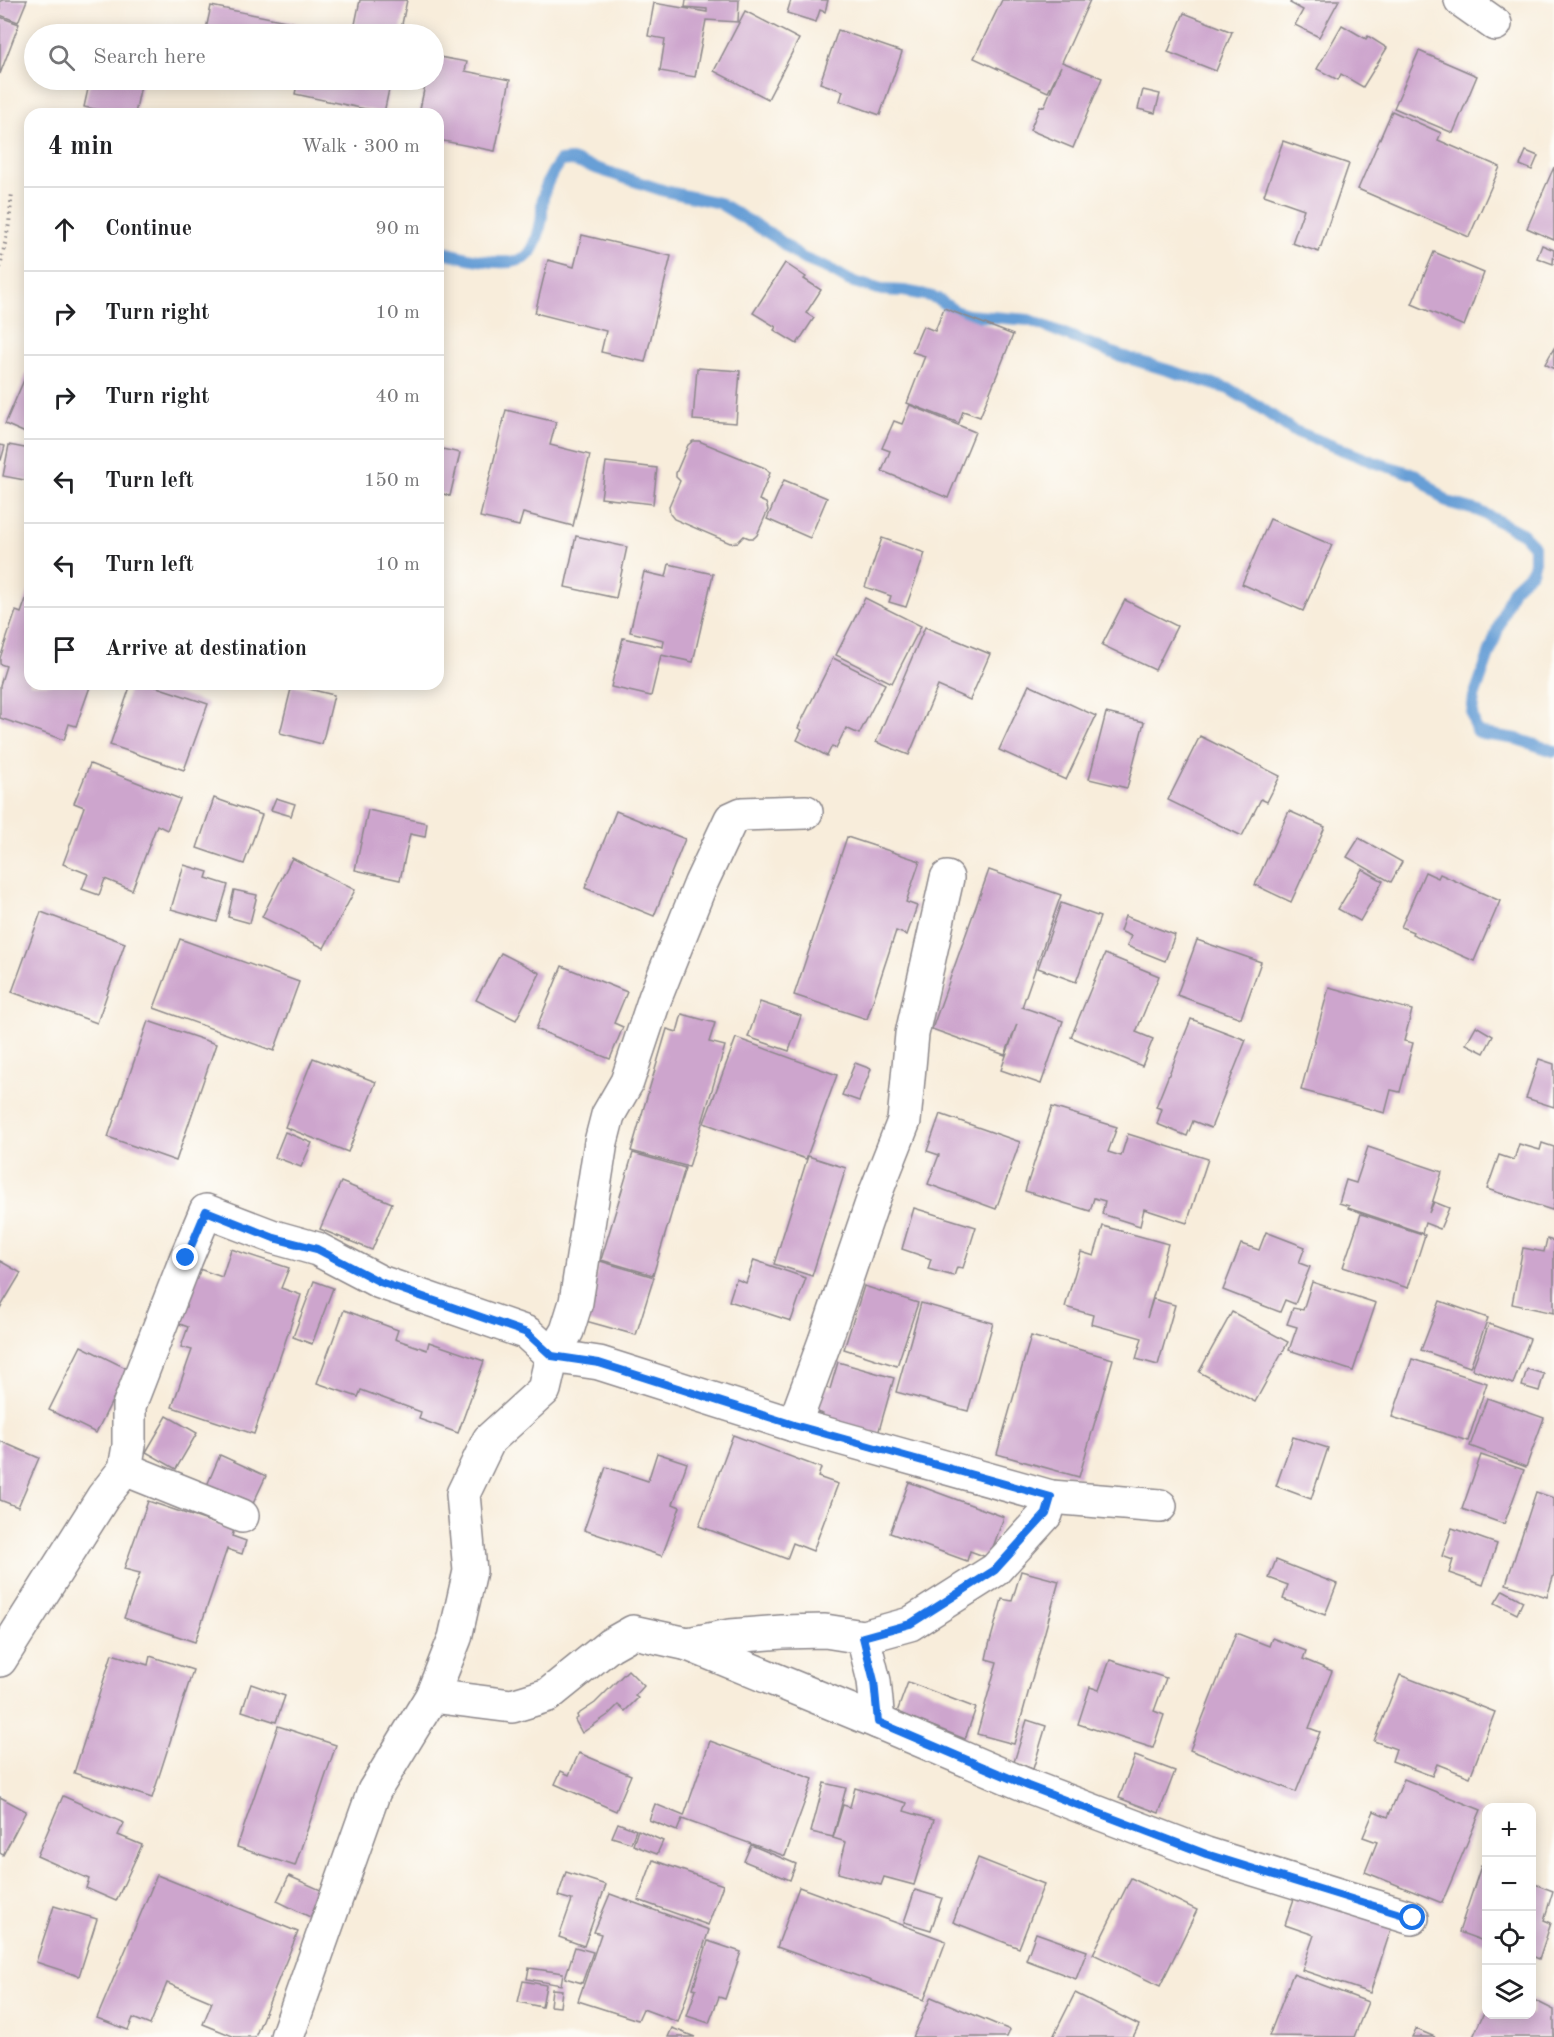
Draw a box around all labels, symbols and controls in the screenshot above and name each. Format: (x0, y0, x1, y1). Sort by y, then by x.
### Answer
search box (24, 24, 444, 90)
icon: search (45, 41, 78, 74)
text: Search here (93, 46, 206, 68)
text: 4 min (48, 134, 113, 160)
text: Walk · 300 m (301, 137, 420, 157)
icon: ahead (48, 213, 81, 246)
text: Continue (105, 218, 192, 240)
text: 90 m (375, 219, 420, 239)
icon: right (48, 297, 81, 330)
text: Turn right (105, 302, 209, 324)
text: 10 m (375, 303, 420, 323)
icon: right (48, 381, 81, 414)
text: Turn right (105, 386, 209, 408)
text: 40 m (375, 387, 420, 407)
icon: left (48, 465, 81, 498)
text: Turn left (105, 470, 194, 492)
text: 150 m (364, 471, 420, 491)
icon: left (48, 549, 81, 582)
text: Turn left (105, 554, 194, 576)
text: 10 m (375, 555, 420, 575)
icon: arrive (48, 633, 81, 666)
text: Arrive at destination (105, 638, 307, 660)
route end (172, 1244, 198, 1270)
map controls (1482, 1803, 1536, 2019)
button: + (1482, 1803, 1536, 1857)
button: − (1482, 1857, 1536, 1911)
route start (1399, 1904, 1425, 1930)
button: locate (1482, 1911, 1536, 1965)
button: layers (1482, 1965, 1536, 2019)

